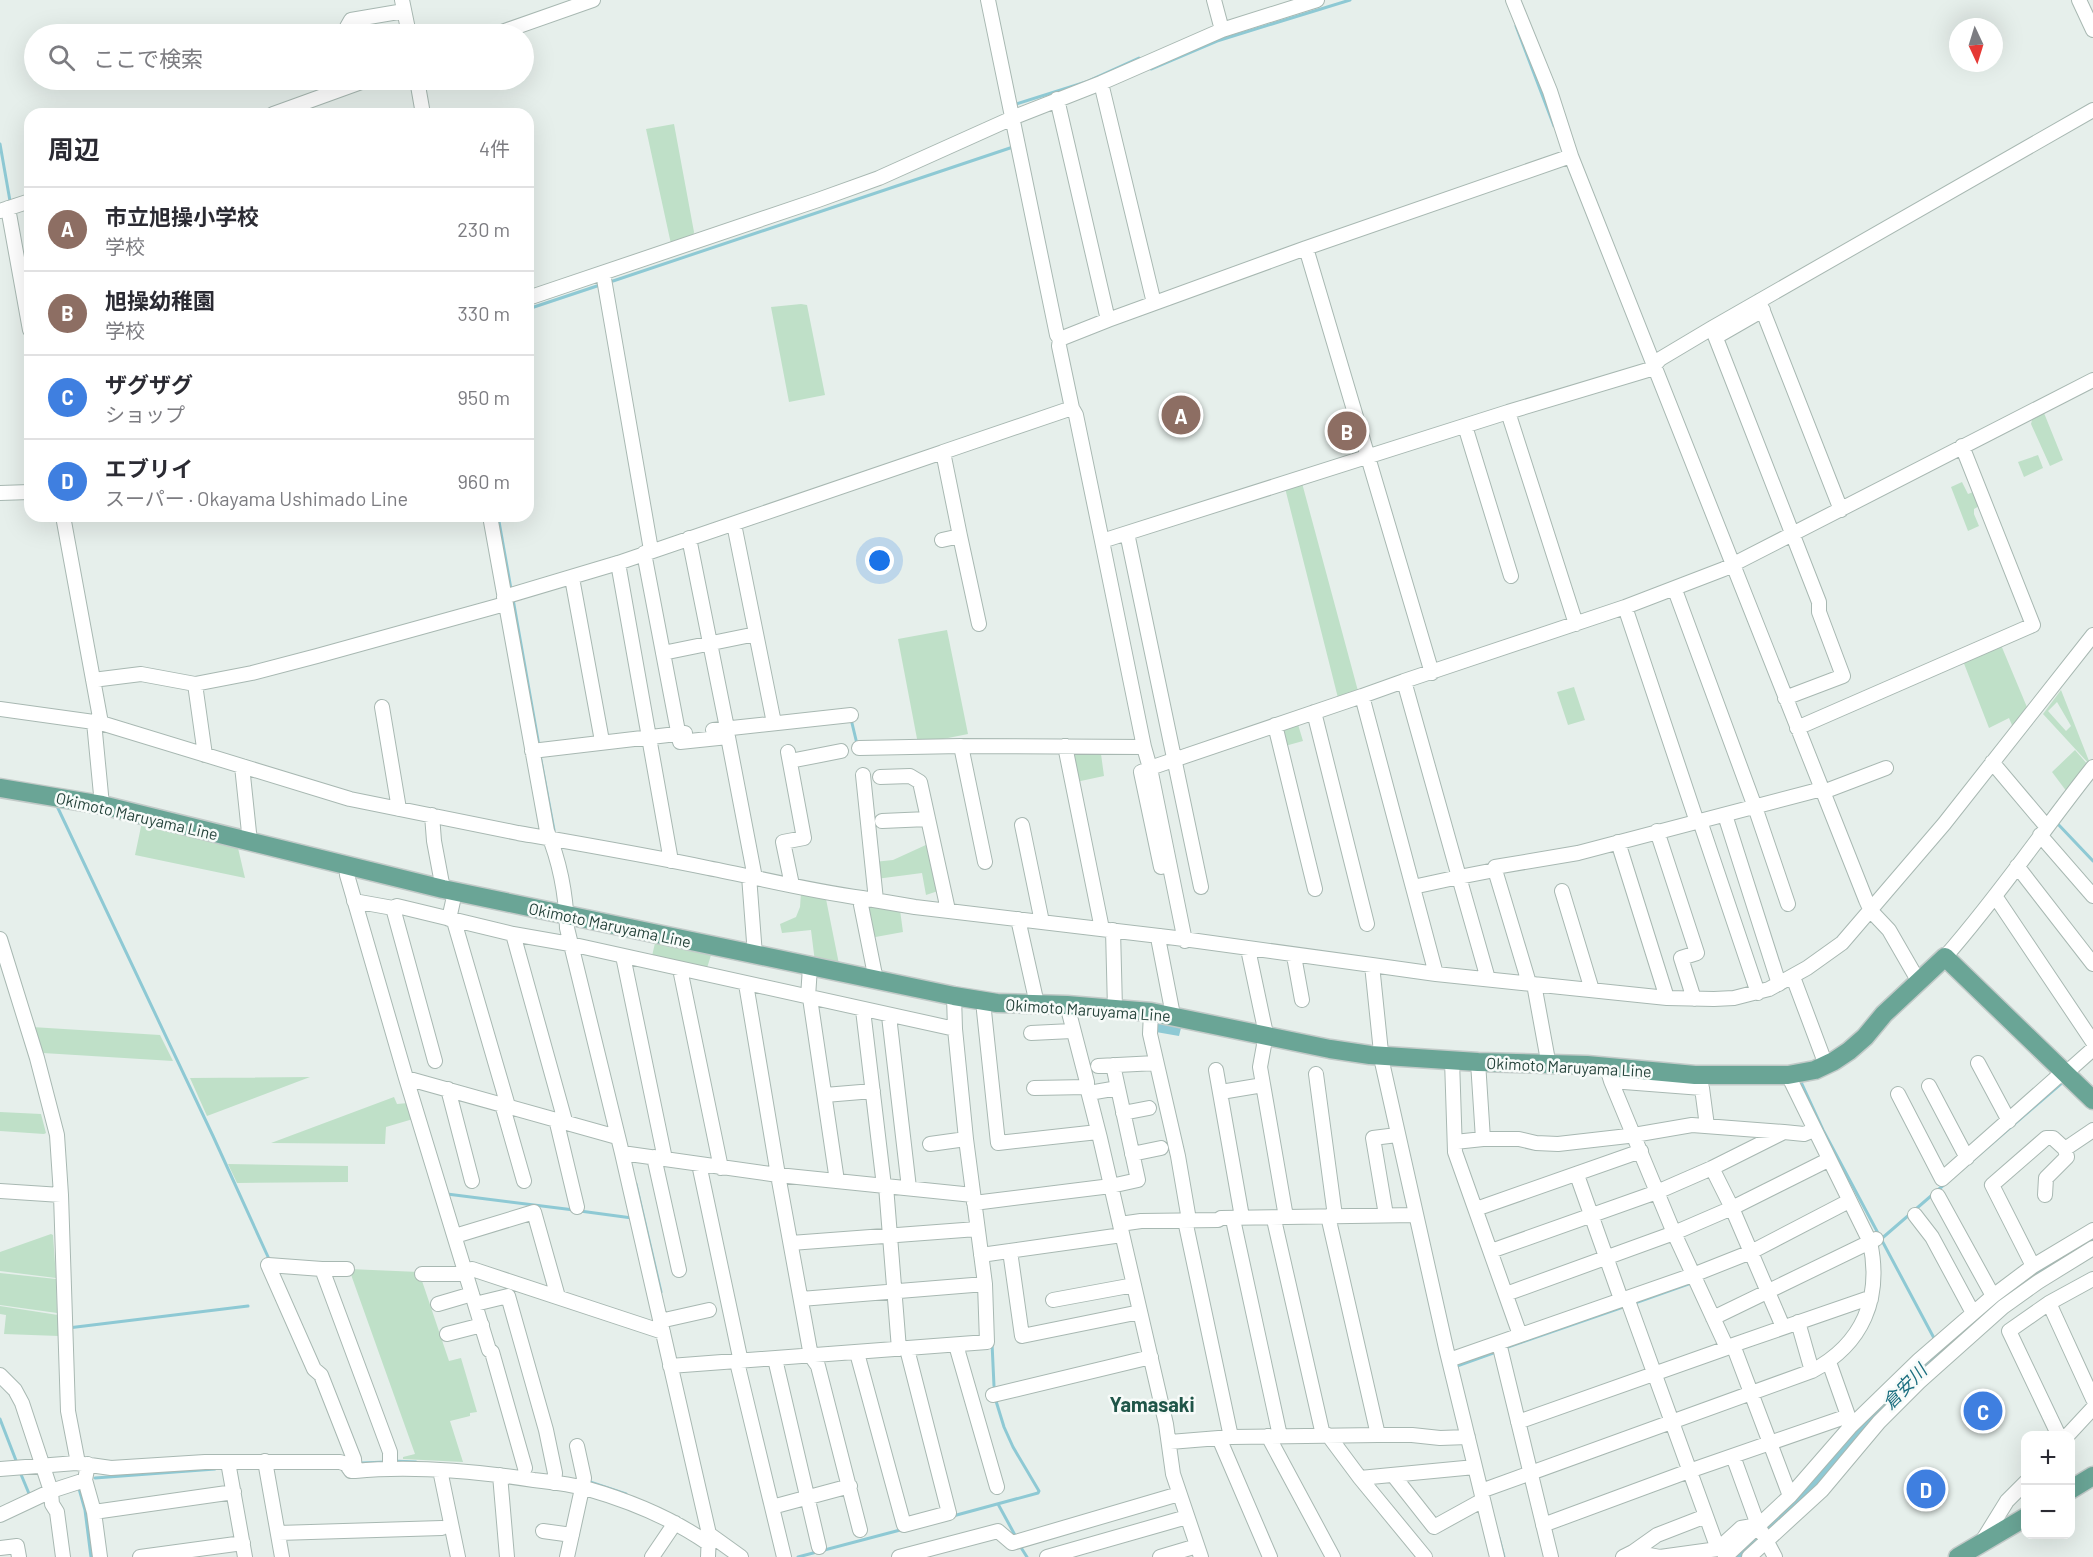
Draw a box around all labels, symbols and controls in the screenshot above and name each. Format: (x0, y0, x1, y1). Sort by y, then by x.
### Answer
north arrow (1949, 18, 2003, 72)
search box (24, 24, 534, 90)
icon: search (45, 41, 78, 74)
text: ここで検索 (93, 45, 203, 71)
text: 周辺 (48, 133, 100, 164)
text: 4件 (479, 136, 510, 160)
text: 市立旭操小学校 (105, 203, 259, 229)
text: A (61, 217, 74, 241)
text: 230 m (457, 217, 510, 241)
text: 学校 (105, 234, 145, 258)
text: 旭操幼稚園 (105, 287, 215, 313)
text: B (61, 301, 74, 325)
text: 330 m (458, 301, 510, 325)
text: 学校 (105, 318, 145, 342)
text: ザグザグ (105, 371, 193, 397)
text: C (61, 385, 74, 409)
text: 950 m (457, 385, 510, 409)
pin: A (1162, 392, 1200, 438)
text: ショップ (105, 402, 185, 426)
pin: B (1328, 408, 1366, 454)
text: エブリイ (105, 455, 193, 481)
text: D (61, 469, 74, 493)
text: 960 m (457, 469, 510, 493)
text: スーパー · Okayama Ushimado Line (105, 486, 408, 510)
your location (865, 546, 894, 575)
street label: Okimoto Maruyama Line (54, 788, 220, 843)
street label: Okimoto Maruyama Line (527, 898, 693, 951)
street label: Okimoto Maruyama Line (1005, 994, 1171, 1025)
street label: Okimoto Maruyama Line (1486, 1053, 1652, 1080)
water label: 倉安川 (1878, 1358, 1932, 1413)
pin: C (1964, 1388, 2002, 1434)
district label: Yamasaki (1109, 1392, 1195, 1416)
map controls (2021, 1431, 2075, 1539)
button: + (2021, 1431, 2075, 1485)
pin: D (1906, 1466, 1946, 1512)
button: − (2021, 1485, 2075, 1539)

